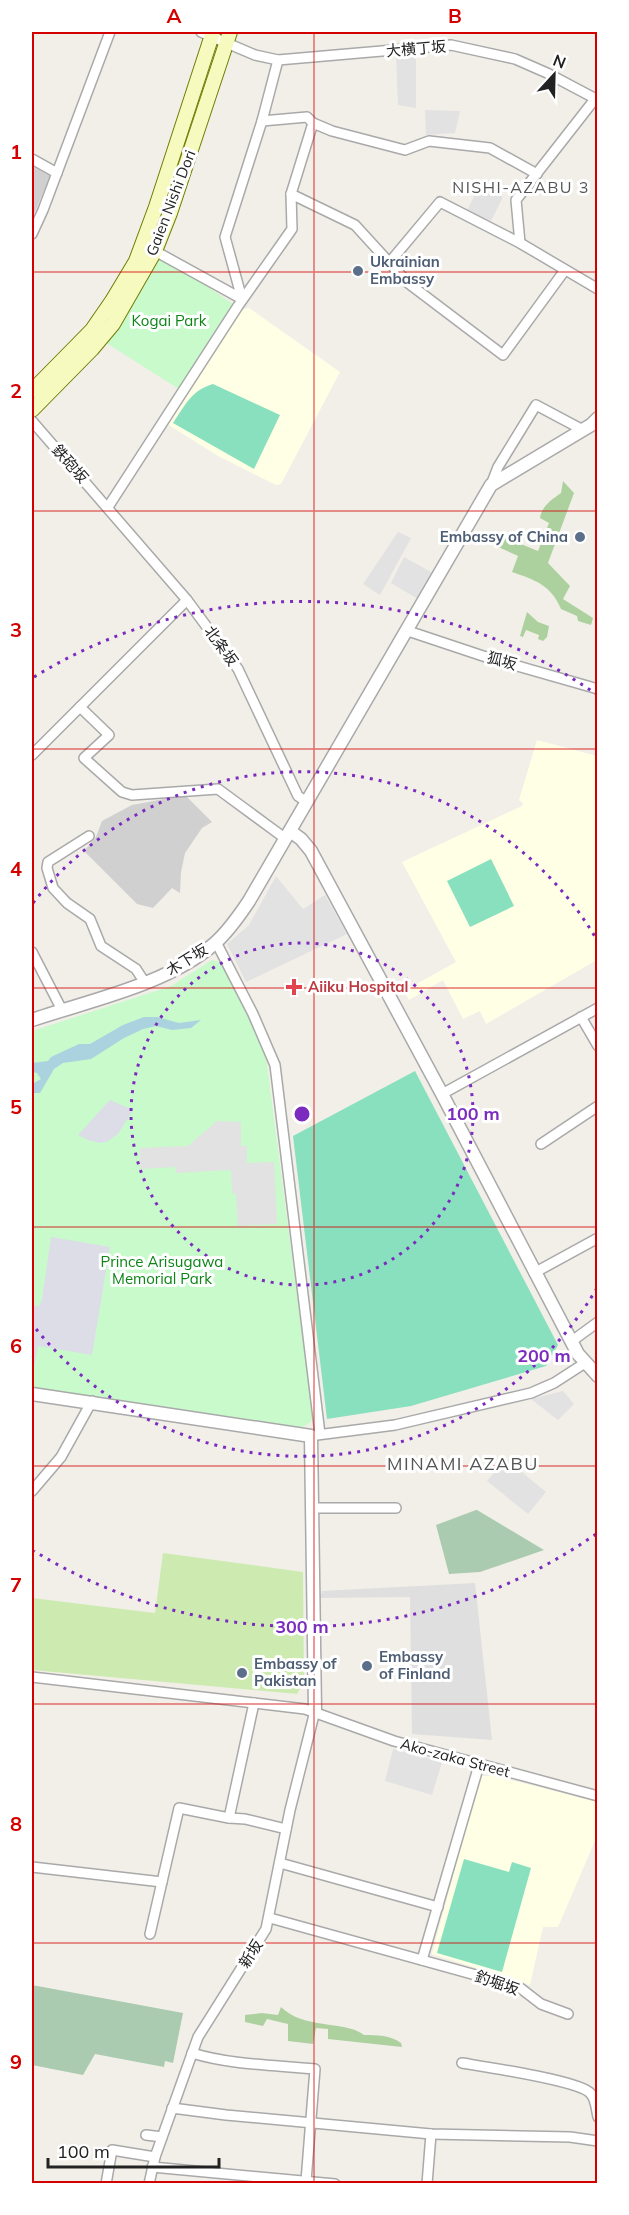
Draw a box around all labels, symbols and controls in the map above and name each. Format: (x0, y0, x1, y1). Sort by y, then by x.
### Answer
text: A (167, 3, 182, 28)
text: B (448, 3, 462, 28)
street label: 大横丁坂 (385, 36, 447, 61)
north arrow (524, 45, 584, 105)
text: N (550, 50, 569, 73)
text: 1 (10, 139, 22, 164)
street label: Gaien Nishi Dori (142, 147, 199, 258)
district label: NISHI-AZABU 3 (452, 177, 590, 197)
place label: Ukrainian Embassy (370, 252, 440, 288)
marker: Ukrainian Embassy (351, 264, 365, 278)
park label: Kogai Park (131, 311, 207, 330)
text: 2 (10, 378, 22, 403)
street label: 鉄砲坂 (48, 441, 92, 487)
place label: Embassy of China (440, 527, 568, 546)
marker: Embassy of China (573, 530, 587, 544)
text: 3 (10, 617, 22, 642)
street label: 北条坂 (200, 622, 242, 669)
street label: 狐坂 (485, 647, 519, 674)
text: 4 (10, 856, 22, 881)
street label: 木下坂 (163, 940, 211, 980)
place label: Aiiku Hospital (308, 977, 409, 996)
marker: Aiiku Hospital (285, 978, 303, 996)
text: 5 (10, 1094, 22, 1119)
text: 100 m (446, 1102, 500, 1125)
centre of rings (292, 1104, 312, 1124)
park label: Prince Arisugawa Memorial Park (101, 1252, 223, 1288)
text: 6 (10, 1333, 22, 1358)
text: 200 m (517, 1344, 571, 1367)
district label: MINAMI AZABU (387, 1452, 539, 1475)
text: 7 (10, 1572, 22, 1597)
text: 300 m (275, 1615, 329, 1638)
place label: Embassy of Finland (379, 1647, 451, 1683)
place label: Embassy of Pakistan (254, 1654, 337, 1690)
marker: Embassy of Finland (360, 1659, 374, 1673)
marker: Embassy of Pakistan (235, 1666, 249, 1680)
street label: Ako-zaka Street (398, 1734, 512, 1781)
text: 8 (10, 1811, 22, 1836)
street label: 新坂 (235, 1936, 267, 1971)
street label: 釣堀坂 (473, 1966, 522, 1999)
text: 9 (10, 2049, 22, 2074)
scale bar (48, 2131, 219, 2169)
text: 100 m (57, 2140, 110, 2163)

